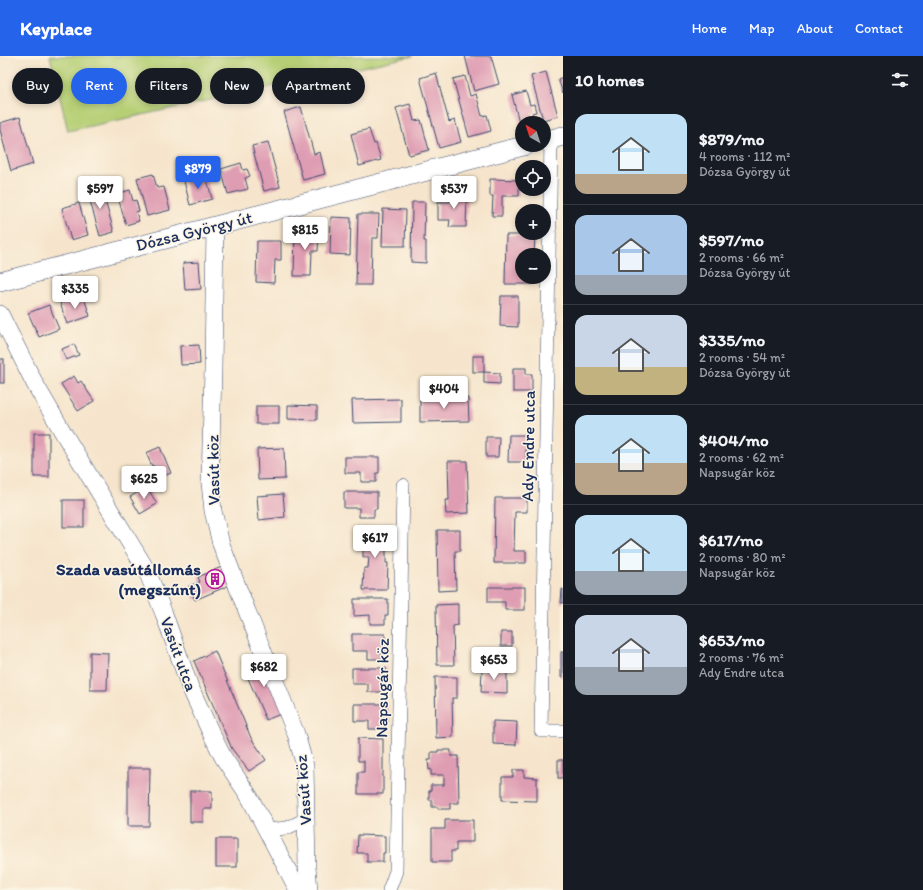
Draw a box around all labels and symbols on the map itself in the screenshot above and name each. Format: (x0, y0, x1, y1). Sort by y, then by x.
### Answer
north arrow (515, 116, 551, 152)
pin: $879 (174, 156, 222, 190)
pin: $597 (76, 176, 124, 210)
pin: $537 (430, 176, 478, 210)
street label: Dózsa György út (134, 207, 254, 255)
pin: $815 (281, 217, 329, 251)
pin: $335 (51, 276, 99, 310)
pin: $404 (420, 376, 468, 410)
street label: Ady Endre utca (517, 390, 539, 502)
street label: Vasút köz (202, 434, 224, 505)
pin: $625 (120, 466, 168, 500)
pin: $617 (351, 525, 399, 559)
place label: Szada vasútállomás (megszűnt) (56, 559, 201, 600)
building icon: Szada vasútállomás (megszűnt) (204, 568, 226, 590)
street label: Vasút utca (156, 614, 202, 694)
street label: Napsugár köz (371, 638, 393, 738)
pin: $653 (470, 647, 518, 681)
pin: $682 (240, 654, 288, 688)
street label: Vasút köz (291, 754, 315, 826)

